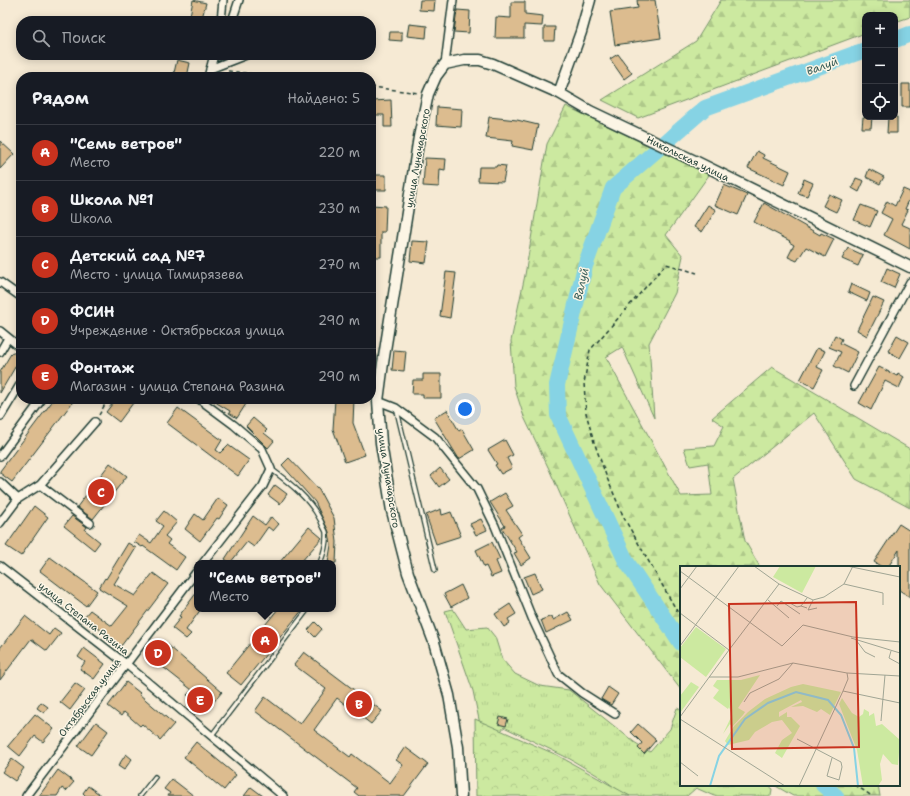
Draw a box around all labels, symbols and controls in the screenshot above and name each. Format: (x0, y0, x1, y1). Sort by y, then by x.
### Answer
map controls (862, 12, 898, 120)
button: + (862, 12, 898, 48)
search box (16, 16, 376, 60)
icon: search (30, 27, 52, 49)
text: Поиск (62, 28, 106, 48)
button: − (862, 48, 898, 84)
water label: Валуй (804, 54, 840, 79)
button: locate (862, 84, 898, 120)
text: Рядом (32, 87, 89, 109)
text: Найдено: 5 (287, 90, 360, 107)
street label: улица Луначарского (402, 107, 433, 209)
street label: Никольская улица (644, 133, 732, 185)
text: "Семь ветров" (70, 134, 182, 154)
text: A (40, 144, 50, 161)
text: 220 m (318, 144, 360, 161)
text: Место (70, 154, 110, 171)
text: Школа №1 (70, 190, 154, 210)
text: B (41, 200, 49, 217)
text: 230 m (318, 200, 360, 217)
text: Школа (70, 210, 112, 227)
text: Детский сад №7 (70, 246, 205, 266)
text: C (41, 256, 49, 273)
text: 270 m (318, 256, 360, 273)
text: Место · улица Тимирязева (70, 266, 243, 283)
water label: Валуй (571, 267, 592, 302)
text: ФСИН (70, 302, 115, 322)
text: D (40, 312, 50, 329)
text: 290 m (318, 312, 360, 329)
text: Учреждение · Октябрьская улица (70, 322, 284, 339)
text: Фонтаж (70, 358, 134, 378)
text: E (41, 368, 49, 385)
text: 290 m (318, 368, 360, 385)
text: Магазин · улица Степана Разина (70, 378, 285, 395)
your location (455, 399, 475, 419)
street label: улица Луначарского (374, 427, 403, 529)
pin: C (88, 477, 114, 507)
popup (194, 560, 336, 612)
inset map (680, 566, 900, 786)
text: "Семь ветров" (209, 568, 321, 588)
street label: улица Степана Разина (36, 579, 132, 658)
text: Место (209, 588, 249, 605)
pin: A (252, 625, 278, 655)
pin: D (145, 638, 171, 668)
street label: Октябрьская улица (56, 655, 124, 739)
pin: E (187, 685, 213, 715)
pin: B (346, 689, 372, 719)

